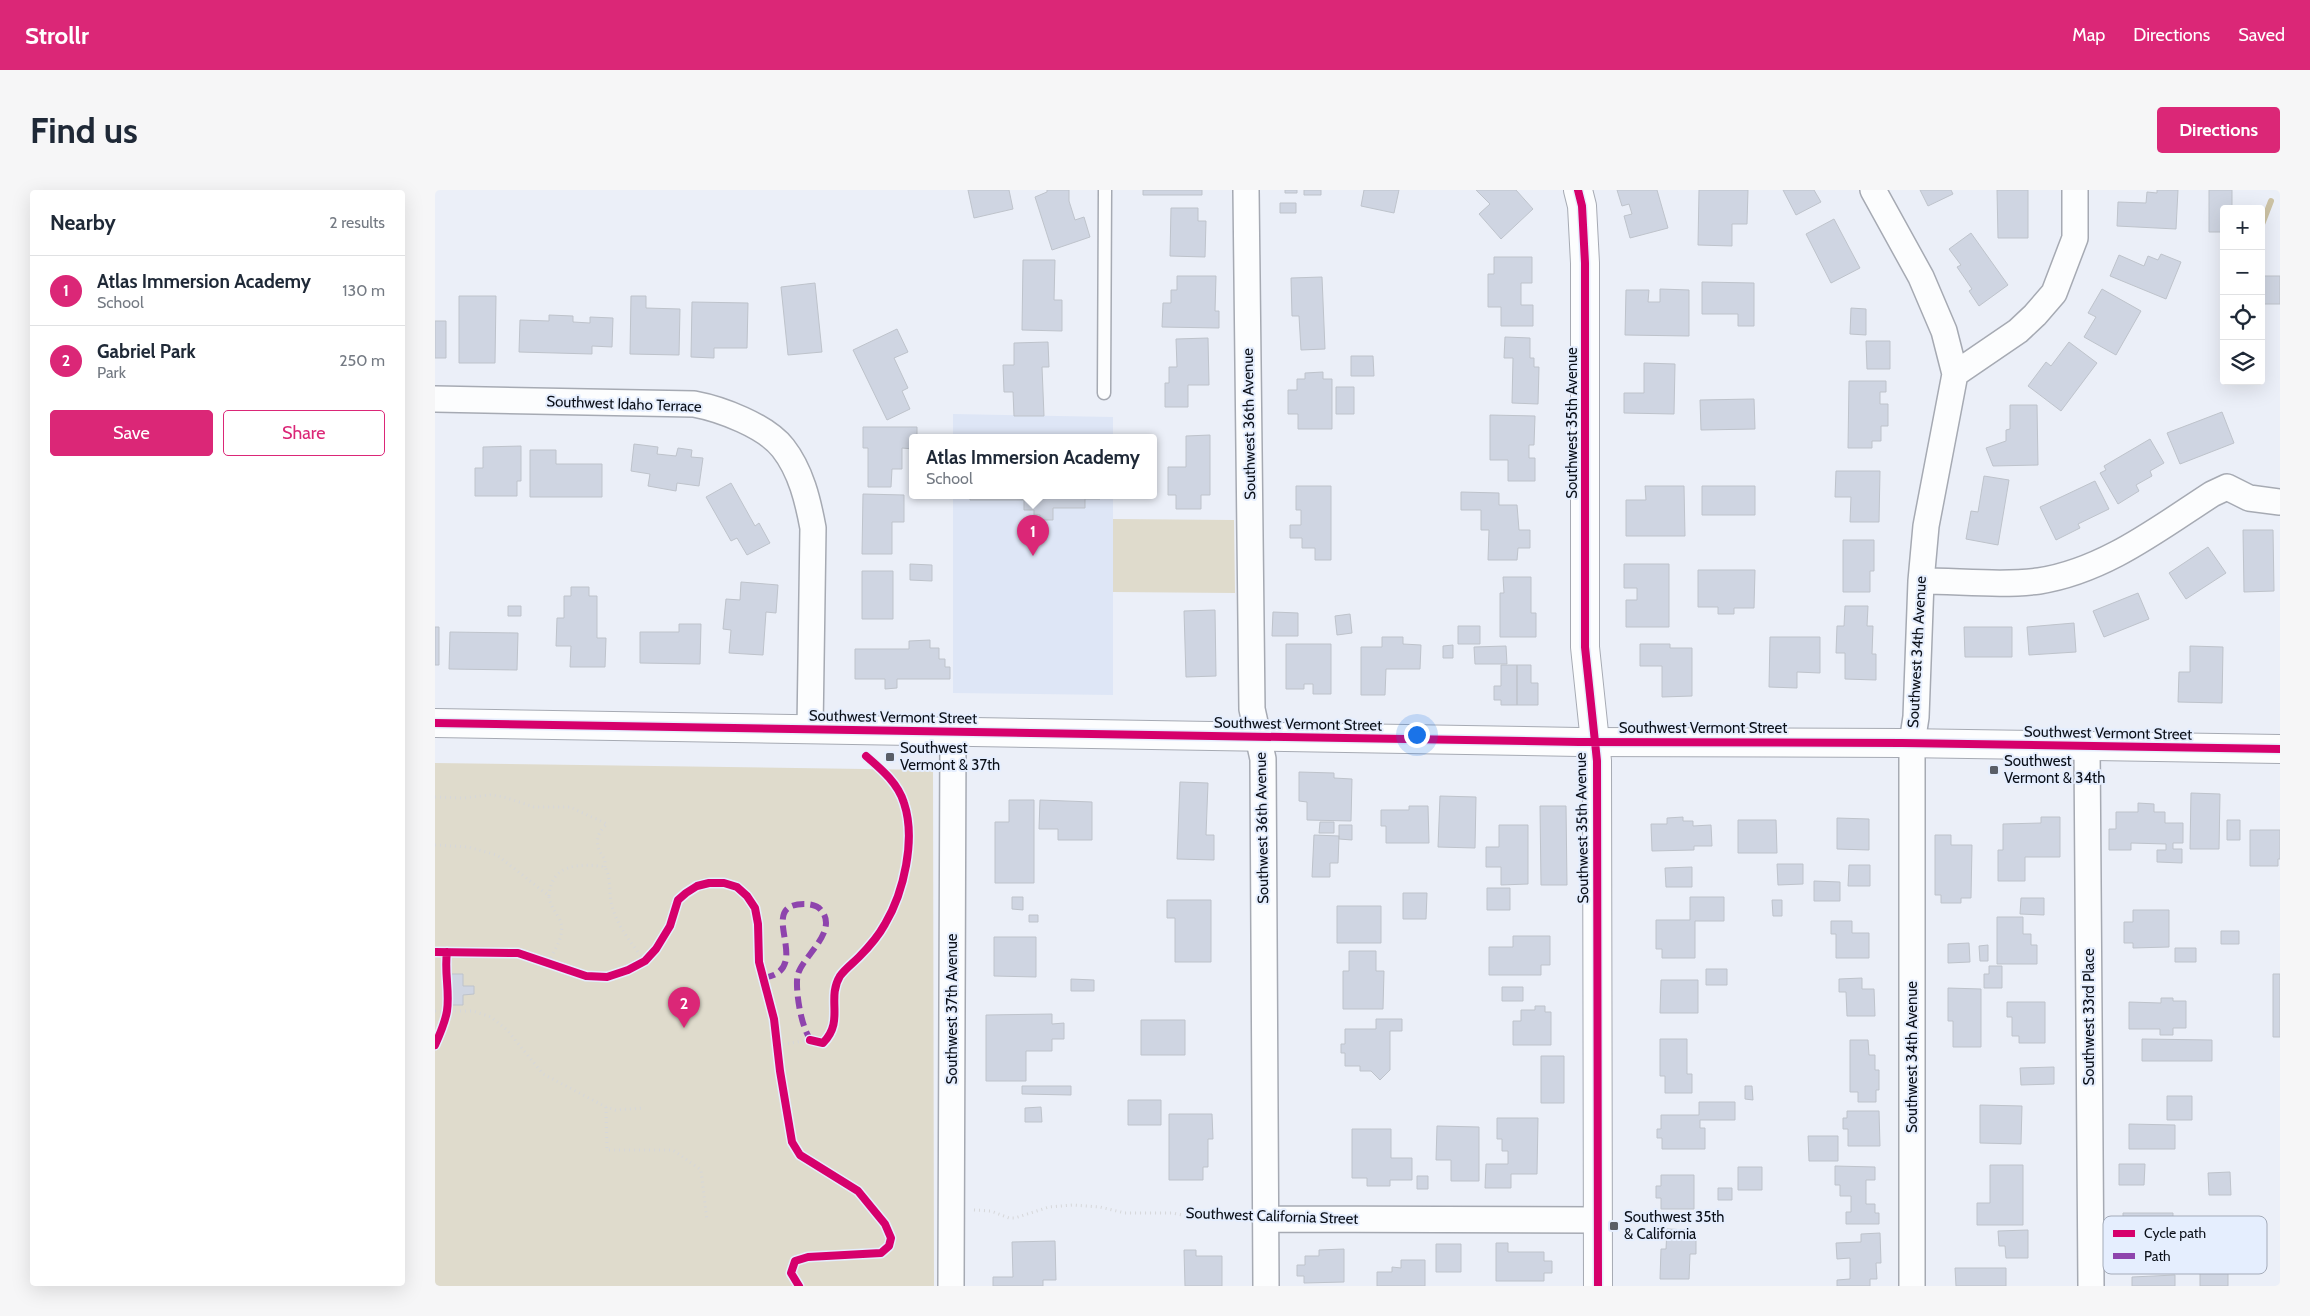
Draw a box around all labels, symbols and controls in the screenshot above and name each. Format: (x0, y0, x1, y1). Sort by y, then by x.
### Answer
text: Strollr (25, 21, 89, 50)
text: Map (2072, 24, 2105, 46)
text: Directions (2133, 24, 2210, 46)
text: Saved (2238, 24, 2285, 46)
button: Directions (2157, 107, 2280, 153)
text: Find us (30, 109, 138, 152)
map controls (2220, 205, 2265, 385)
button: + (2220, 205, 2265, 250)
text: Nearby (50, 210, 116, 235)
text: 2 results (329, 213, 385, 232)
button: − (2220, 250, 2265, 295)
text: Atlas Immersion Academy (97, 270, 311, 293)
text: 1 (63, 281, 69, 300)
text: 130 m (342, 281, 385, 300)
text: School (97, 293, 144, 312)
button: locate (2220, 295, 2265, 340)
text: Gabriel Park (97, 340, 196, 363)
button: layers (2220, 340, 2265, 385)
street label: Southwest 35th Avenue (1563, 347, 1581, 499)
street label: Southwest 36th Avenue (1239, 348, 1259, 500)
text: 2 (62, 351, 70, 370)
text: 250 m (339, 351, 385, 370)
text: Park (97, 363, 126, 382)
street label: Southwest Idaho Terrace (546, 392, 702, 416)
button: Save (50, 410, 213, 456)
button: Share (223, 410, 385, 456)
popup (909, 434, 1157, 499)
text: Atlas Immersion Academy (926, 446, 1140, 469)
text: School (926, 469, 973, 488)
pin: 1 (1017, 515, 1049, 556)
street label: Southwest 34th Avenue (1904, 575, 1930, 728)
street label: Southwest Vermont Street (809, 707, 977, 727)
street label: Southwest Vermont Street (1214, 714, 1382, 734)
street label: Southwest Vermont Street (1619, 719, 1787, 737)
your location (1404, 722, 1430, 748)
street label: Southwest Vermont Street (2024, 723, 2192, 743)
place label: Southwest Vermont & 37th (900, 739, 1000, 774)
marker: Southwest Vermont & 37th (884, 751, 896, 763)
street label: Southwest 36th Avenue (1252, 752, 1272, 904)
street label: Southwest 35th Avenue (1572, 752, 1592, 904)
place label: Southwest Vermont & 34th (2004, 752, 2105, 787)
marker: Southwest Vermont & 34th (1988, 764, 2000, 776)
street label: Southwest 37th Avenue (943, 933, 961, 1084)
street label: Southwest 33rd Place (2080, 948, 2098, 1086)
street label: Southwest 34th Avenue (1903, 981, 1921, 1133)
pin: 2 (668, 987, 700, 1028)
street label: Southwest California Street (1185, 1204, 1359, 1228)
place label: Southwest 35th & California (1624, 1208, 1724, 1243)
legend (2103, 1216, 2267, 1274)
marker: Southwest 35th & California (1608, 1220, 1620, 1232)
text: Cycle path (2144, 1224, 2206, 1242)
text: Path (2144, 1247, 2171, 1265)

